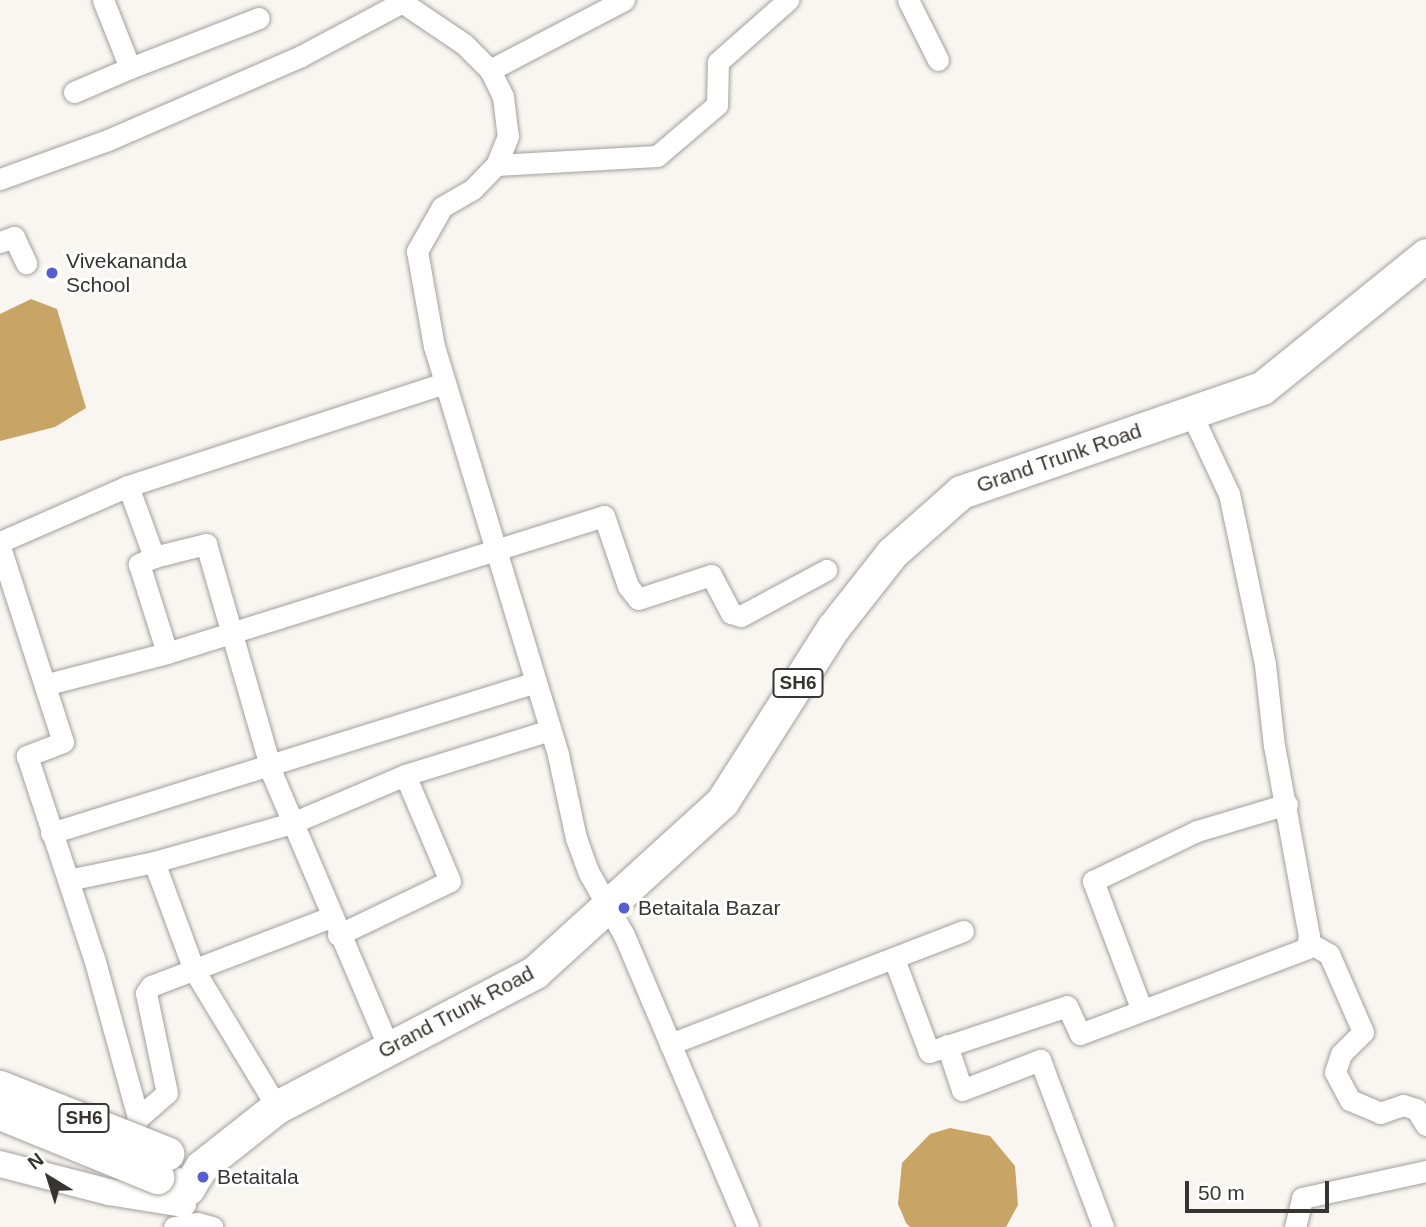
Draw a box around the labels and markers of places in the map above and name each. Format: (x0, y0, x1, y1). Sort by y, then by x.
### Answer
place label: Vivekananda School (66, 248, 187, 298)
marker: Vivekananda School (44, 265, 60, 281)
place label: Betaitala Bazar (638, 895, 780, 921)
marker: Betaitala Bazar (616, 900, 632, 916)
place label: Betaitala (217, 1164, 299, 1190)
marker: Betaitala (195, 1169, 211, 1185)

